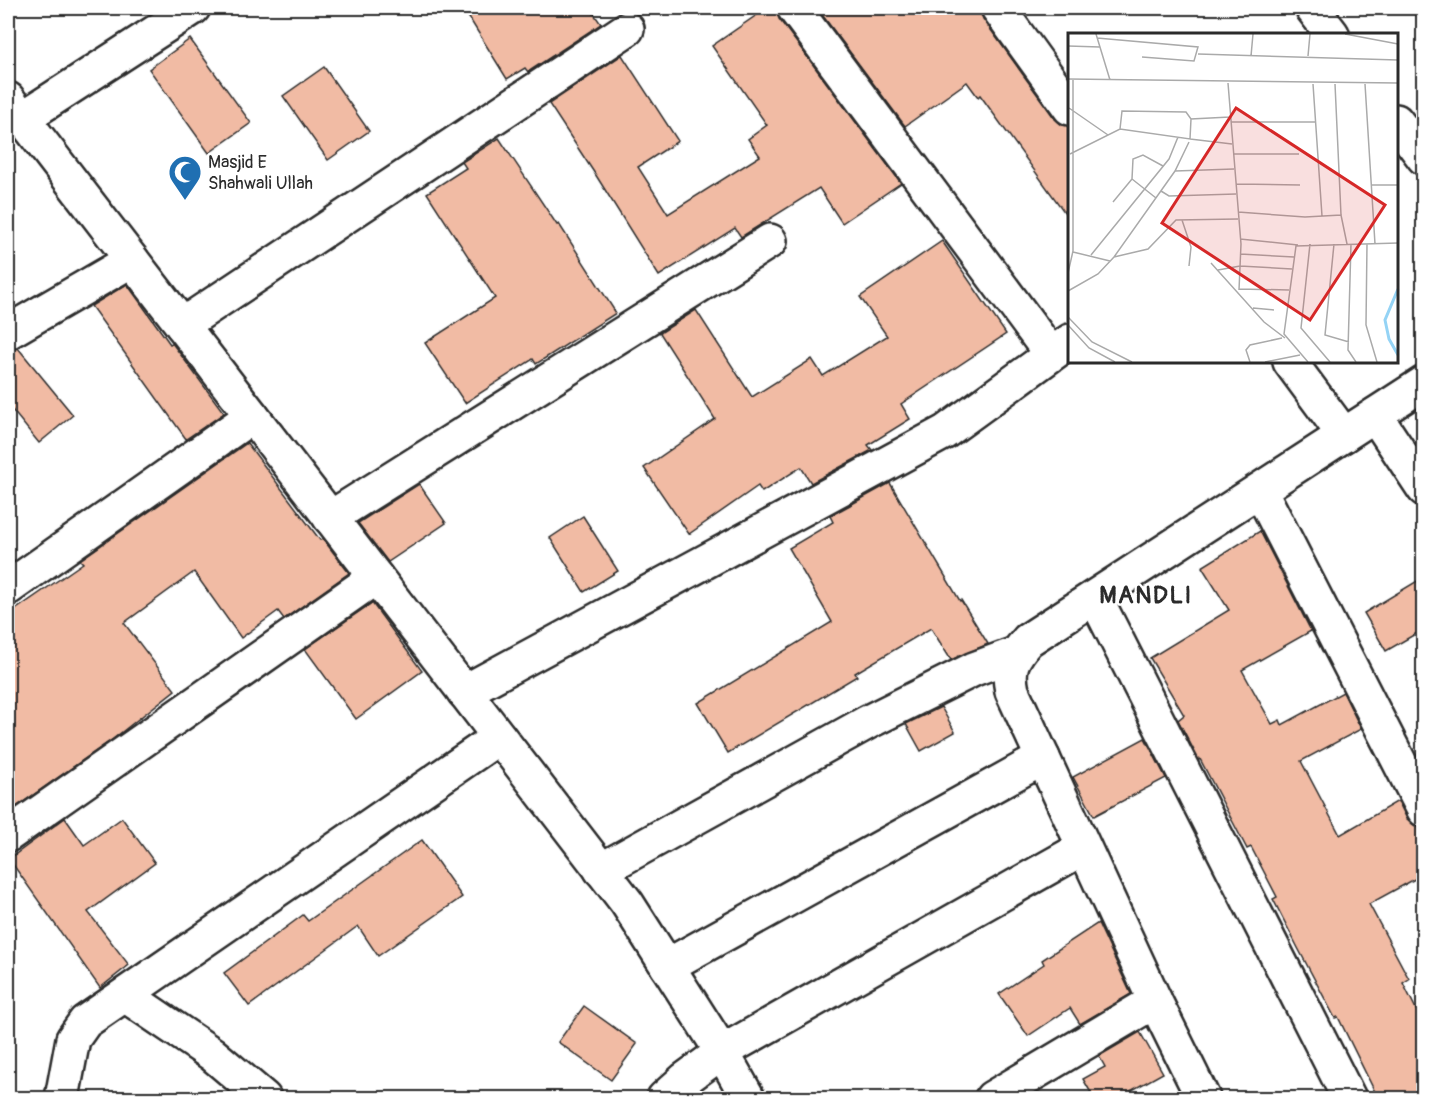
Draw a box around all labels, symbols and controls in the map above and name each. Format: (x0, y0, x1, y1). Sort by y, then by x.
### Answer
inset map (1068, 33, 1398, 363)
place label: Masjid E Shahwali Ullah (208, 151, 313, 195)
mosque icon: Masjid E Shahwali Ullah (167, 154, 203, 201)
district label: MANDLI (1099, 581, 1193, 610)

